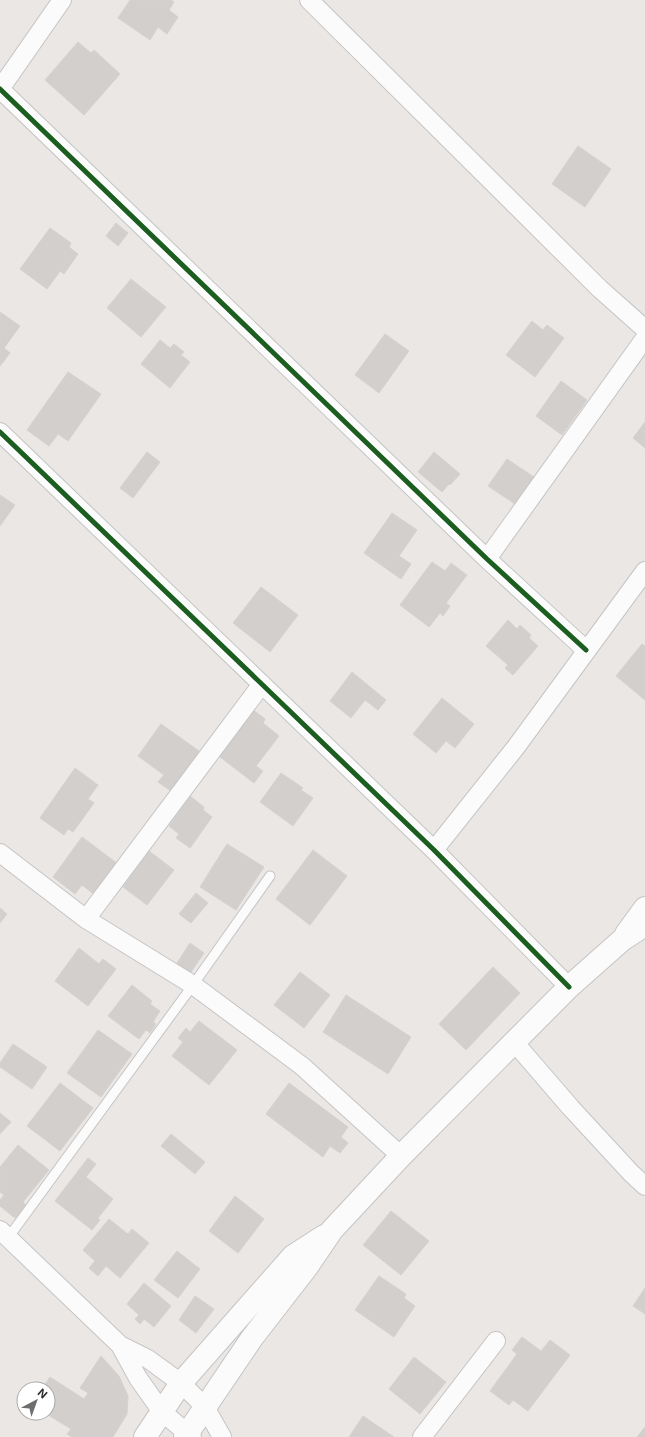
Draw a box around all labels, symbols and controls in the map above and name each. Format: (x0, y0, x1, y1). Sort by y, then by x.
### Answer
north arrow (16, 1381, 56, 1421)
text: N (35, 1385, 50, 1401)

